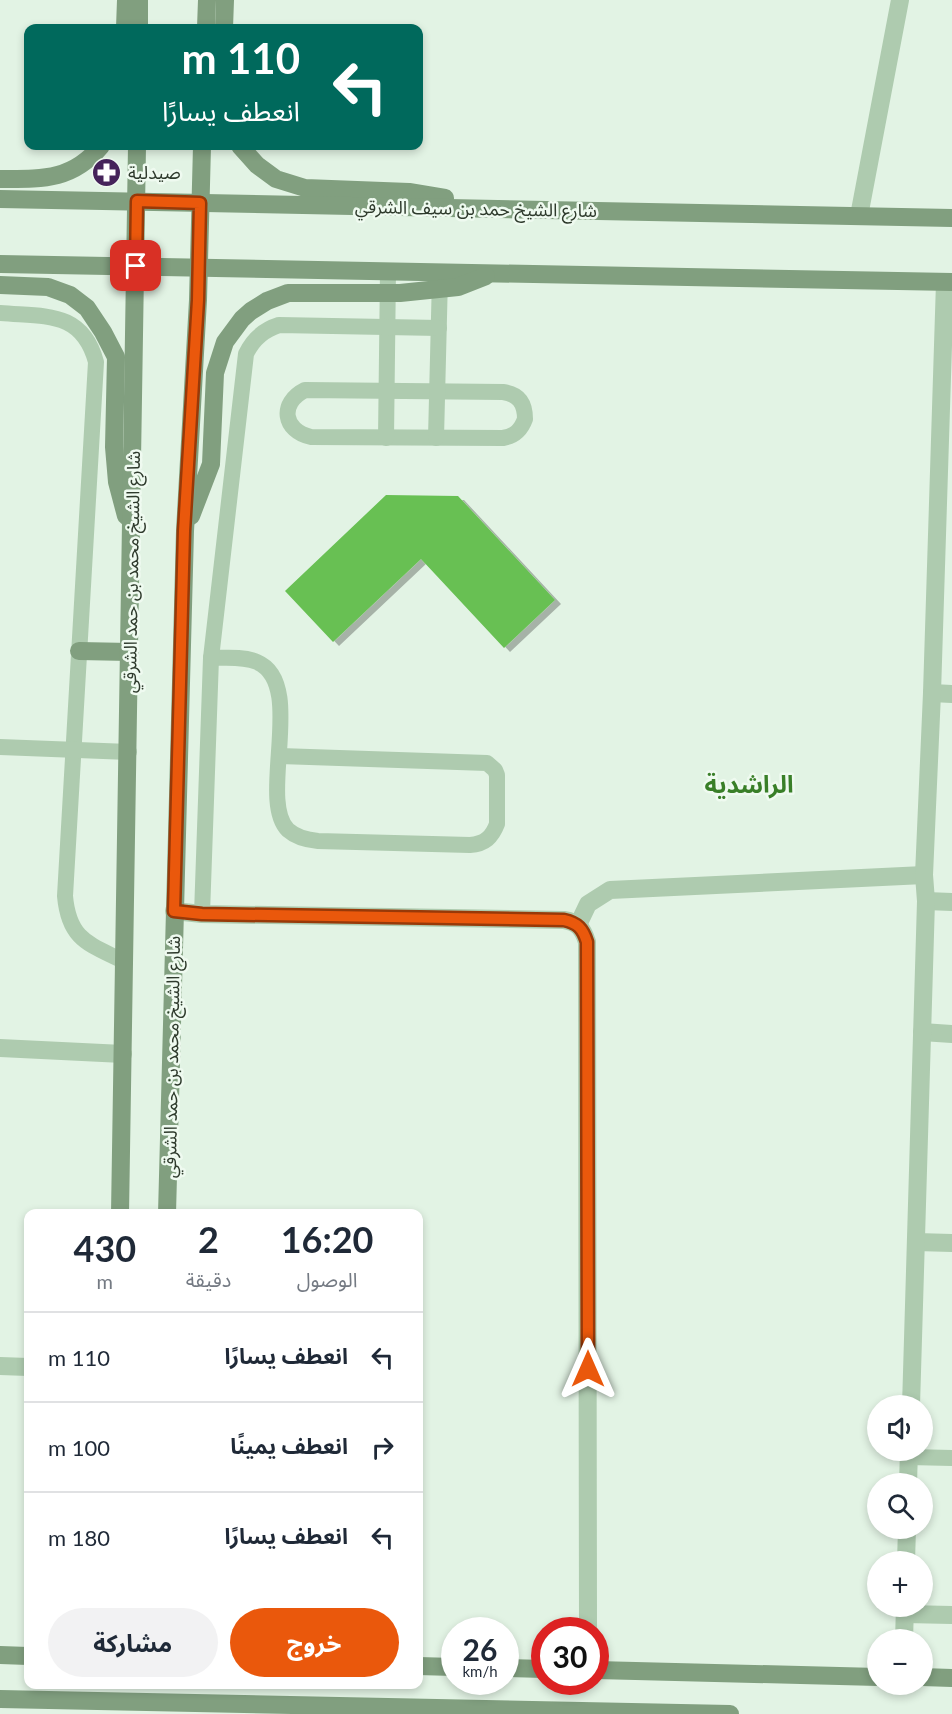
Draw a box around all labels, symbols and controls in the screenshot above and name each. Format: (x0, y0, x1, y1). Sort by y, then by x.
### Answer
text: 110 m (182, 33, 300, 83)
icon: left (321, 48, 399, 126)
text: انعطف يسارًا (162, 94, 300, 127)
pharmacy icon: صيدلية (91, 156, 123, 188)
place label: صيدلية (128, 161, 181, 183)
street label: شارع الشيخ حمد بن سيف الشرقي (355, 195, 597, 225)
pin (110, 240, 161, 291)
icon: arrive (119, 249, 152, 282)
street label: شارع الشيخ محمد بن حمد الشرقي (118, 451, 148, 693)
district label: الراشدية (705, 769, 793, 799)
street label: شارع الشيخ محمد بن حمد الشرقي (158, 936, 188, 1178)
text: 2 (198, 1217, 219, 1261)
text: 16:20 (281, 1217, 374, 1261)
text: 430 (74, 1226, 136, 1270)
text: دقيقة (186, 1267, 231, 1291)
text: الوصول (297, 1267, 358, 1291)
text: m (97, 1269, 113, 1293)
position arrow (556, 1337, 620, 1401)
icon: left (366, 1341, 399, 1374)
text: انعطف يسارًا (224, 1342, 348, 1369)
text: 110 m (48, 1344, 110, 1371)
map controls (867, 1395, 933, 1695)
button: sound (867, 1395, 933, 1461)
icon: right (366, 1431, 399, 1464)
text: انعطف يمينًا (230, 1432, 348, 1459)
text: 100 m (48, 1434, 110, 1461)
button: search (867, 1473, 933, 1539)
icon: left (366, 1521, 399, 1554)
text: انعطف يسارًا (224, 1522, 348, 1549)
text: 180 m (48, 1524, 110, 1551)
button: + (867, 1551, 933, 1617)
button: مشاركة (48, 1608, 218, 1677)
button: خروج (230, 1608, 399, 1677)
speed limit sign: 30 (531, 1617, 609, 1695)
button: − (867, 1629, 933, 1695)
text: 26 (463, 1631, 497, 1667)
text: km/h (462, 1662, 498, 1680)

